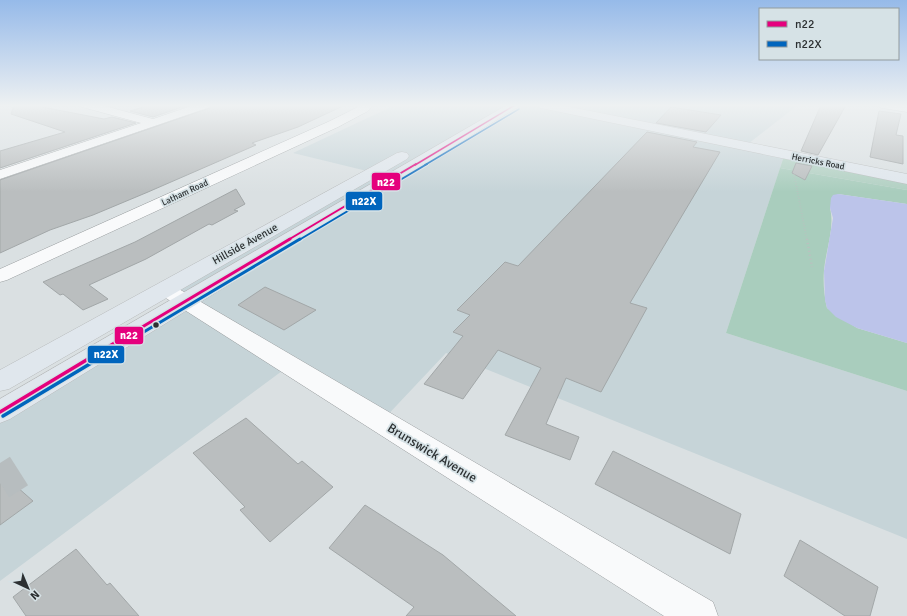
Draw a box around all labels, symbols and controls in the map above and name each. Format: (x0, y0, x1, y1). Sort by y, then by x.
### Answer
legend (759, 8, 899, 60)
text: n22 (795, 17, 815, 32)
text: n22X (795, 37, 822, 52)
street label: Herricks Road (791, 151, 846, 173)
line badge: n22 (371, 172, 401, 191)
text: n22 (377, 176, 395, 189)
street label: Latham Road (160, 177, 210, 209)
line badge: n22X (345, 191, 383, 211)
text: n22X (352, 195, 377, 208)
street label: Hillside Avenue (210, 221, 280, 267)
unlabelled marker (151, 320, 161, 330)
line badge: n22 (114, 326, 144, 345)
text: n22 (120, 329, 138, 342)
line badge: n22X (87, 345, 125, 364)
text: n22X (94, 348, 119, 361)
street label: Brunswick Avenue (384, 420, 480, 486)
north arrow (8, 568, 48, 608)
text: N (27, 587, 42, 602)

